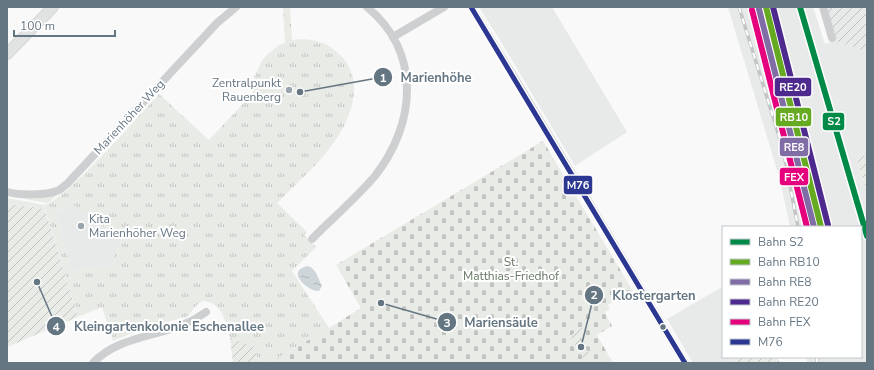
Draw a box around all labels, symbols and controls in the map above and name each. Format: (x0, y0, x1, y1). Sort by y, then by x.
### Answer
scale bar (14, 12, 115, 38)
text: 100 m (20, 18, 55, 34)
callout: Marienhöhe (373, 65, 480, 90)
text: Marienhöhe (400, 69, 472, 87)
text: 1 (379, 70, 387, 86)
place label: Zentralpunkt Rauenberg (212, 75, 282, 105)
street label: Marienhöher Weg (90, 76, 168, 158)
line badge: RE20 (774, 77, 812, 97)
text: RE20 (779, 80, 807, 95)
marker: Zentralpunkt Rauenberg (284, 85, 294, 95)
line badge: RB10 (775, 107, 812, 127)
text: RB10 (780, 110, 809, 125)
line badge: S2 (822, 112, 845, 131)
text: S2 (827, 114, 841, 129)
line badge: RE8 (779, 137, 809, 157)
text: RE8 (784, 140, 805, 155)
line badge: FEX (779, 167, 809, 186)
text: FEX (784, 170, 805, 185)
line badge: M76 (563, 175, 593, 195)
text: M76 (567, 178, 590, 193)
place label: Kita Marienhöher Weg (89, 211, 186, 241)
marker: Kita Marienhöher Weg (76, 221, 86, 231)
legend (722, 226, 862, 358)
text: Bahn S2 (758, 234, 804, 250)
park label: St. Matthias-Friedhof (463, 254, 560, 284)
text: Bahn RB10 (758, 254, 820, 270)
text: Bahn RE8 (758, 274, 811, 290)
callout: Klostergarten (584, 283, 704, 308)
text: 2 (590, 287, 598, 303)
text: Klostergarten (612, 287, 696, 305)
text: Bahn RE20 (758, 294, 819, 310)
callout: Mariensäule (437, 310, 546, 335)
callout: Kleingartenkolonie Eschenallee (46, 314, 272, 339)
text: Mariensäule (464, 314, 538, 332)
text: Bahn FEX (758, 314, 811, 330)
text: 3 (443, 315, 451, 331)
text: Kleingartenkolonie Eschenallee (74, 318, 264, 336)
text: 4 (52, 319, 60, 335)
unlabelled marker (658, 322, 668, 332)
text: M76 (758, 334, 783, 350)

